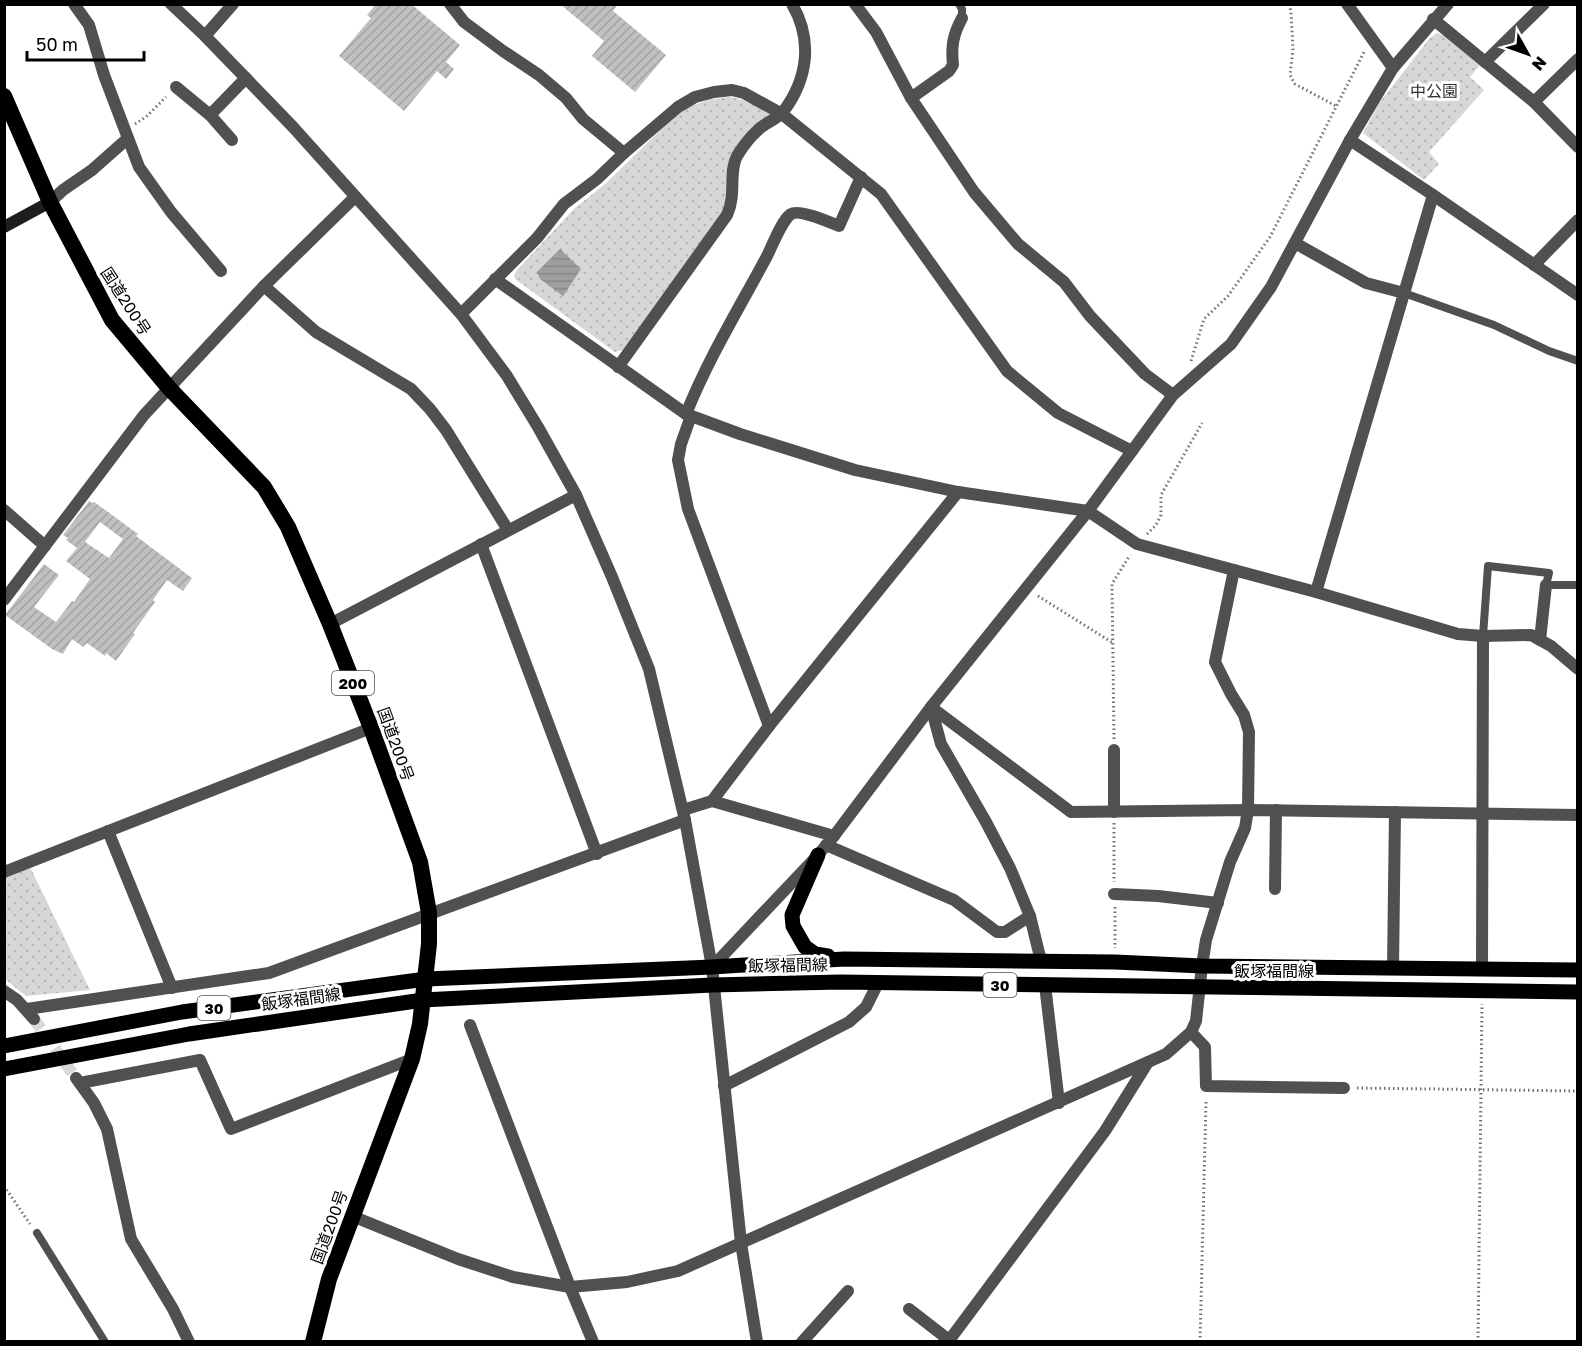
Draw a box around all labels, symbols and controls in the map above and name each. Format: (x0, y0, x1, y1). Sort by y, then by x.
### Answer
scale bar (27, 24, 144, 62)
north arrow (1498, 24, 1558, 84)
text: 50 m (36, 33, 78, 55)
text: N (1528, 53, 1551, 75)
park label: 中公園 (1410, 81, 1458, 101)
street label: 国道200号 (97, 263, 155, 339)
road number: 200 (332, 671, 374, 695)
street label: 国道200号 (373, 704, 419, 784)
street label: 飯塚福間線 (748, 954, 828, 976)
street label: 飯塚福間線 (1234, 961, 1314, 981)
road number: 30 (984, 973, 1016, 997)
street label: 飯塚福間線 (260, 984, 342, 1014)
road number: 30 (198, 996, 230, 1020)
street label: 国道200号 (306, 1187, 352, 1267)

